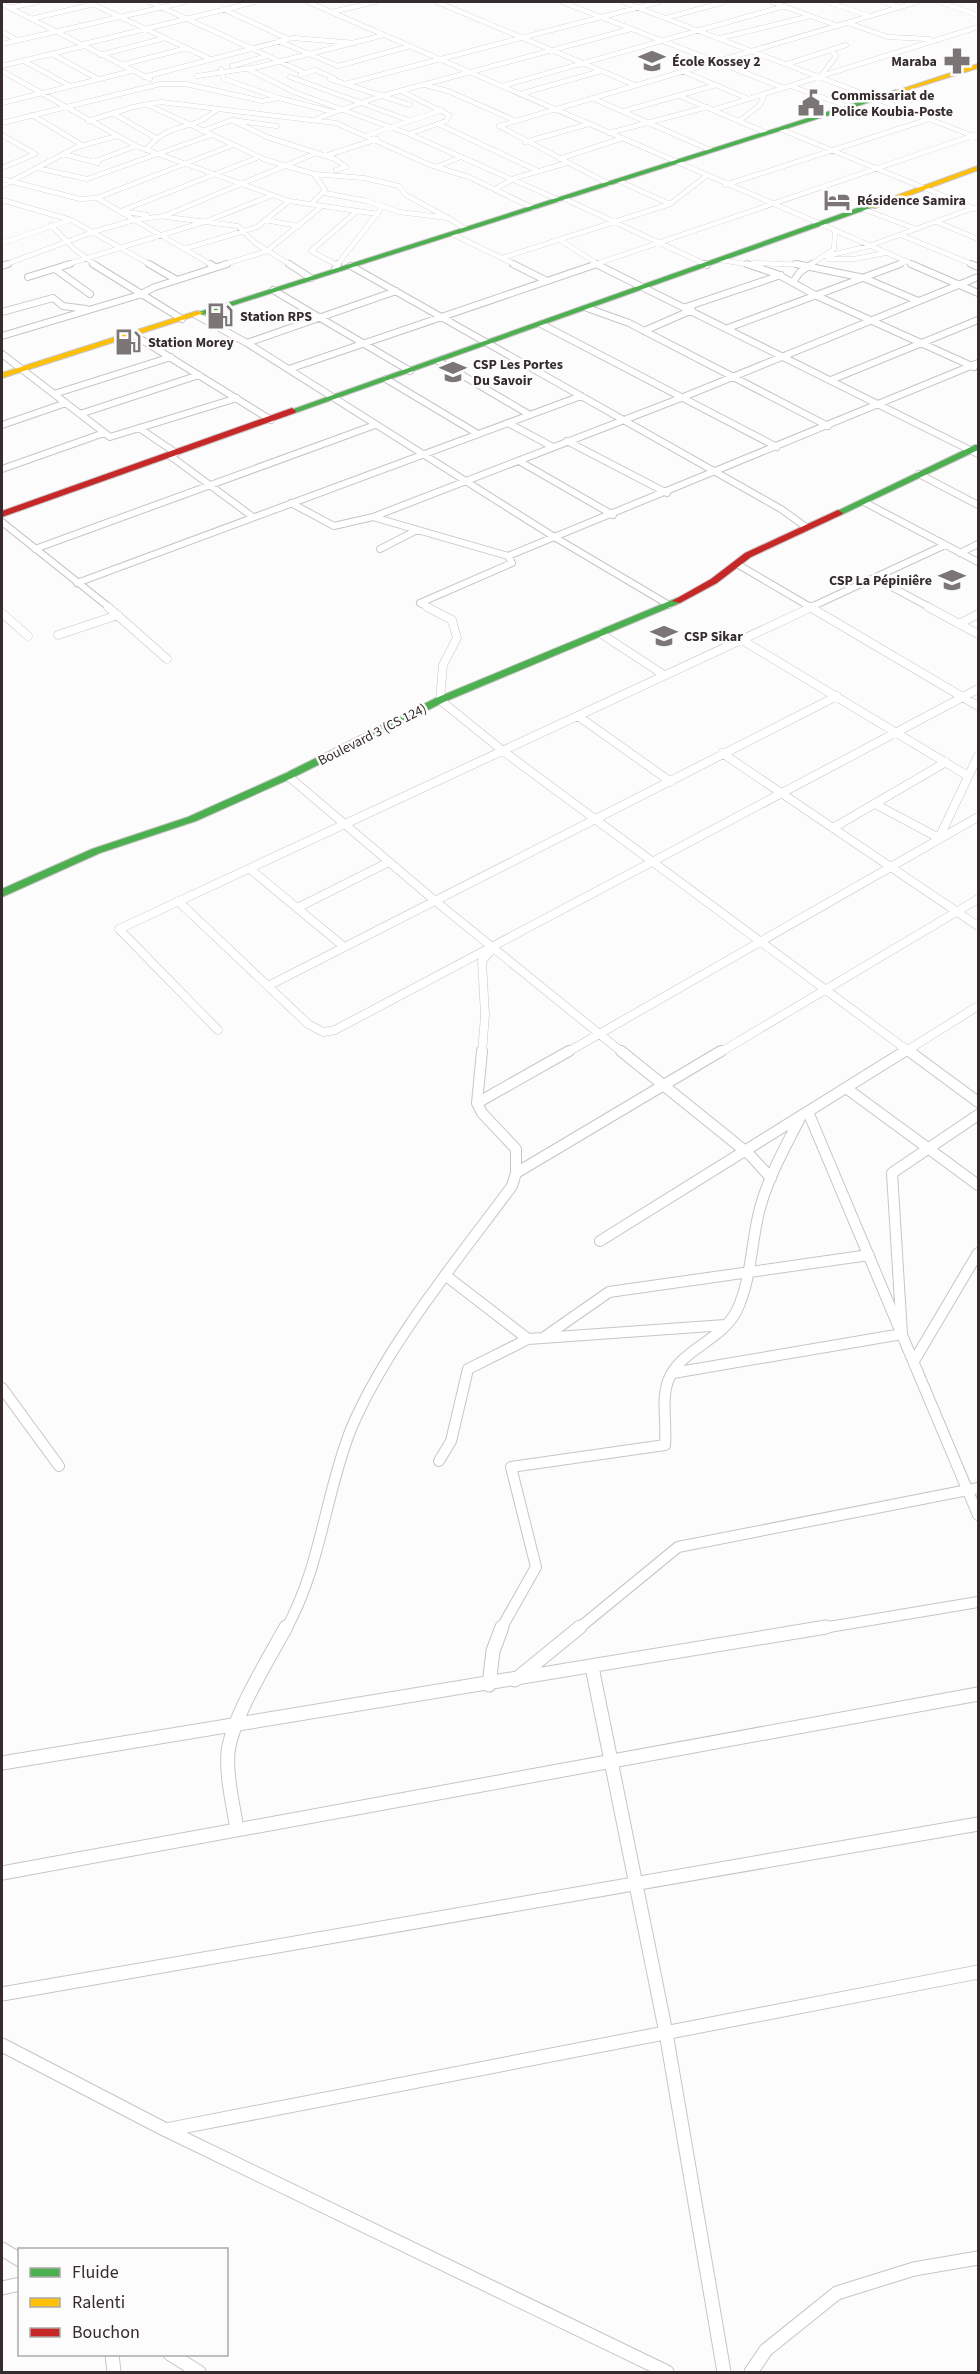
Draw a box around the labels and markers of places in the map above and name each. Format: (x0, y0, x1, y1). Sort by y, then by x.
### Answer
school or university icon: École Kossey 2 (637, 46, 667, 76)
pharmacy icon: Maraba (942, 46, 972, 76)
place label: École Kossey 2 (672, 52, 761, 72)
place label: Maraba (891, 52, 937, 72)
place label: Commissariat de Police Koubia-Poste (831, 86, 953, 122)
public building icon: Commissariat de Police Koubia-Poste (796, 88, 826, 118)
hotel icon: Résidence Samira (822, 185, 852, 215)
place label: Résidence Samira (857, 191, 966, 211)
fuel station icon: Station RPS (205, 301, 235, 331)
place label: Station RPS (240, 307, 312, 327)
fuel station icon: Station Morey (113, 327, 143, 357)
place label: Station Morey (148, 333, 234, 353)
place label: CSP Les Portes Du Savoir (473, 355, 563, 391)
school or university icon: CSP Les Portes Du Savoir (438, 357, 468, 387)
school or university icon: CSP La Pépiniêre (937, 565, 967, 595)
place label: CSP La Pépiniêre (829, 571, 932, 591)
school or university icon: CSP Sikar (649, 621, 679, 651)
place label: CSP Sikar (684, 627, 743, 647)

